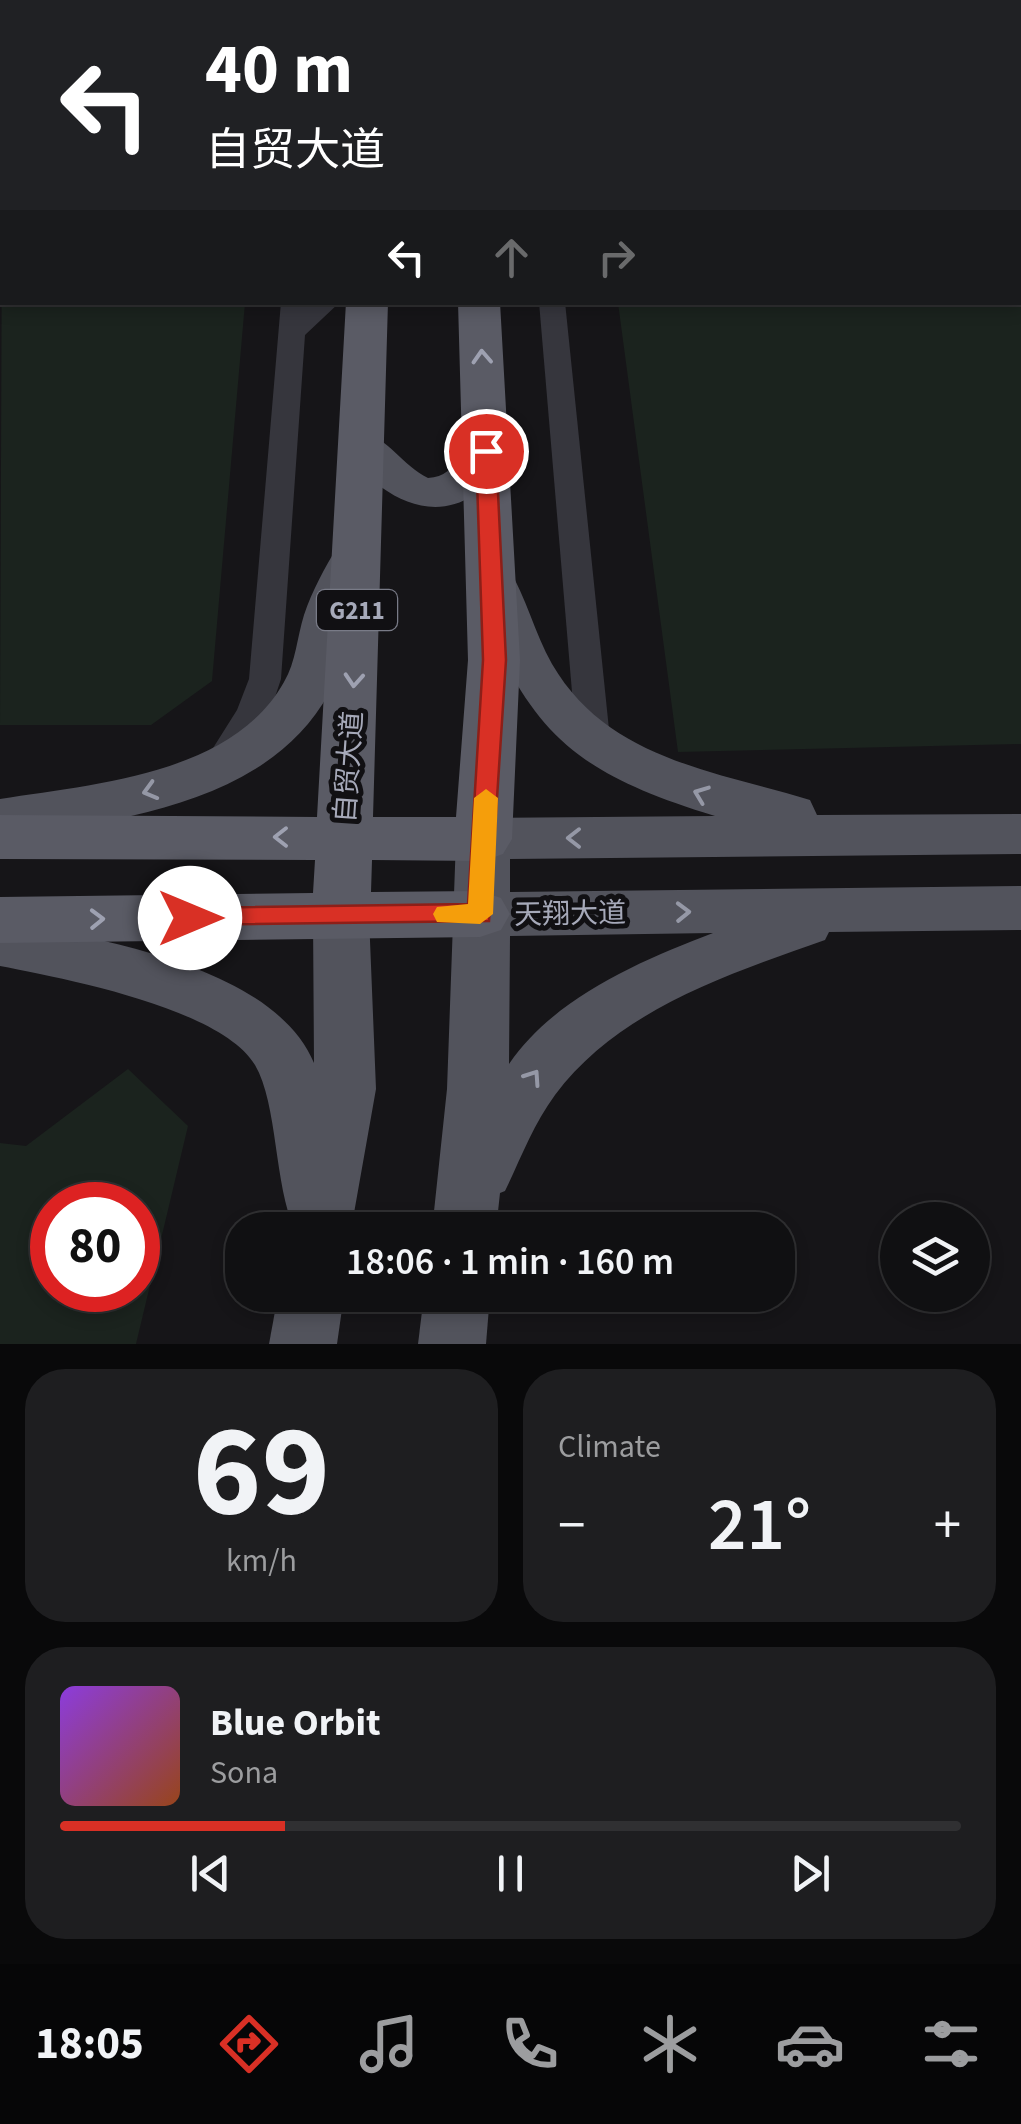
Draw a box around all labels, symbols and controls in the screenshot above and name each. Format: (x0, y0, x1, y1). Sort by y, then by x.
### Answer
text: 40 m (205, 20, 353, 120)
icon: left (40, 40, 170, 170)
text: 自贸大道 (205, 119, 385, 183)
icon: left (379, 230, 434, 285)
icon: ahead (484, 230, 539, 285)
icon: right (589, 230, 644, 285)
one-way arrow (472, 348, 493, 364)
pin (444, 409, 529, 494)
icon: arrive (459, 424, 514, 479)
road number: G211 (317, 590, 397, 630)
one-way arrow (344, 672, 365, 688)
street label: 自贸大道 (325, 710, 373, 824)
one-way arrow (142, 779, 159, 800)
one-way arrow (693, 786, 711, 806)
one-way arrow (272, 826, 288, 848)
one-way arrow (565, 827, 580, 849)
position arrow (138, 866, 242, 970)
street label: 天翔大道 (514, 893, 626, 935)
one-way arrow (675, 901, 691, 922)
one-way arrow (90, 908, 106, 929)
one-way arrow (521, 1069, 540, 1087)
speed limit sign: 80 (30, 1182, 160, 1312)
map controls (880, 1202, 990, 1312)
button: layers (880, 1202, 990, 1312)
text: 18:06 · 1 min · 160 m (346, 1235, 674, 1289)
text: 69 (193, 1380, 330, 1565)
text: Climate (558, 1424, 661, 1470)
text: 21° (708, 1472, 811, 1579)
text: − (558, 1487, 585, 1565)
text: + (934, 1487, 961, 1565)
text: km/h (226, 1538, 297, 1584)
text: Blue Orbit (210, 1696, 381, 1750)
text: Sona (210, 1750, 278, 1796)
icon: previous (183, 1846, 238, 1901)
icon: pause (483, 1846, 538, 1901)
icon: next (783, 1846, 838, 1901)
icon: directions (214, 2009, 284, 2079)
icon: music (354, 2009, 424, 2079)
icon: phone (495, 2009, 565, 2079)
icon: climate (635, 2009, 705, 2079)
icon: car (775, 2009, 845, 2079)
icon: filters (916, 2009, 986, 2079)
text: 18:05 (35, 2012, 144, 2076)

